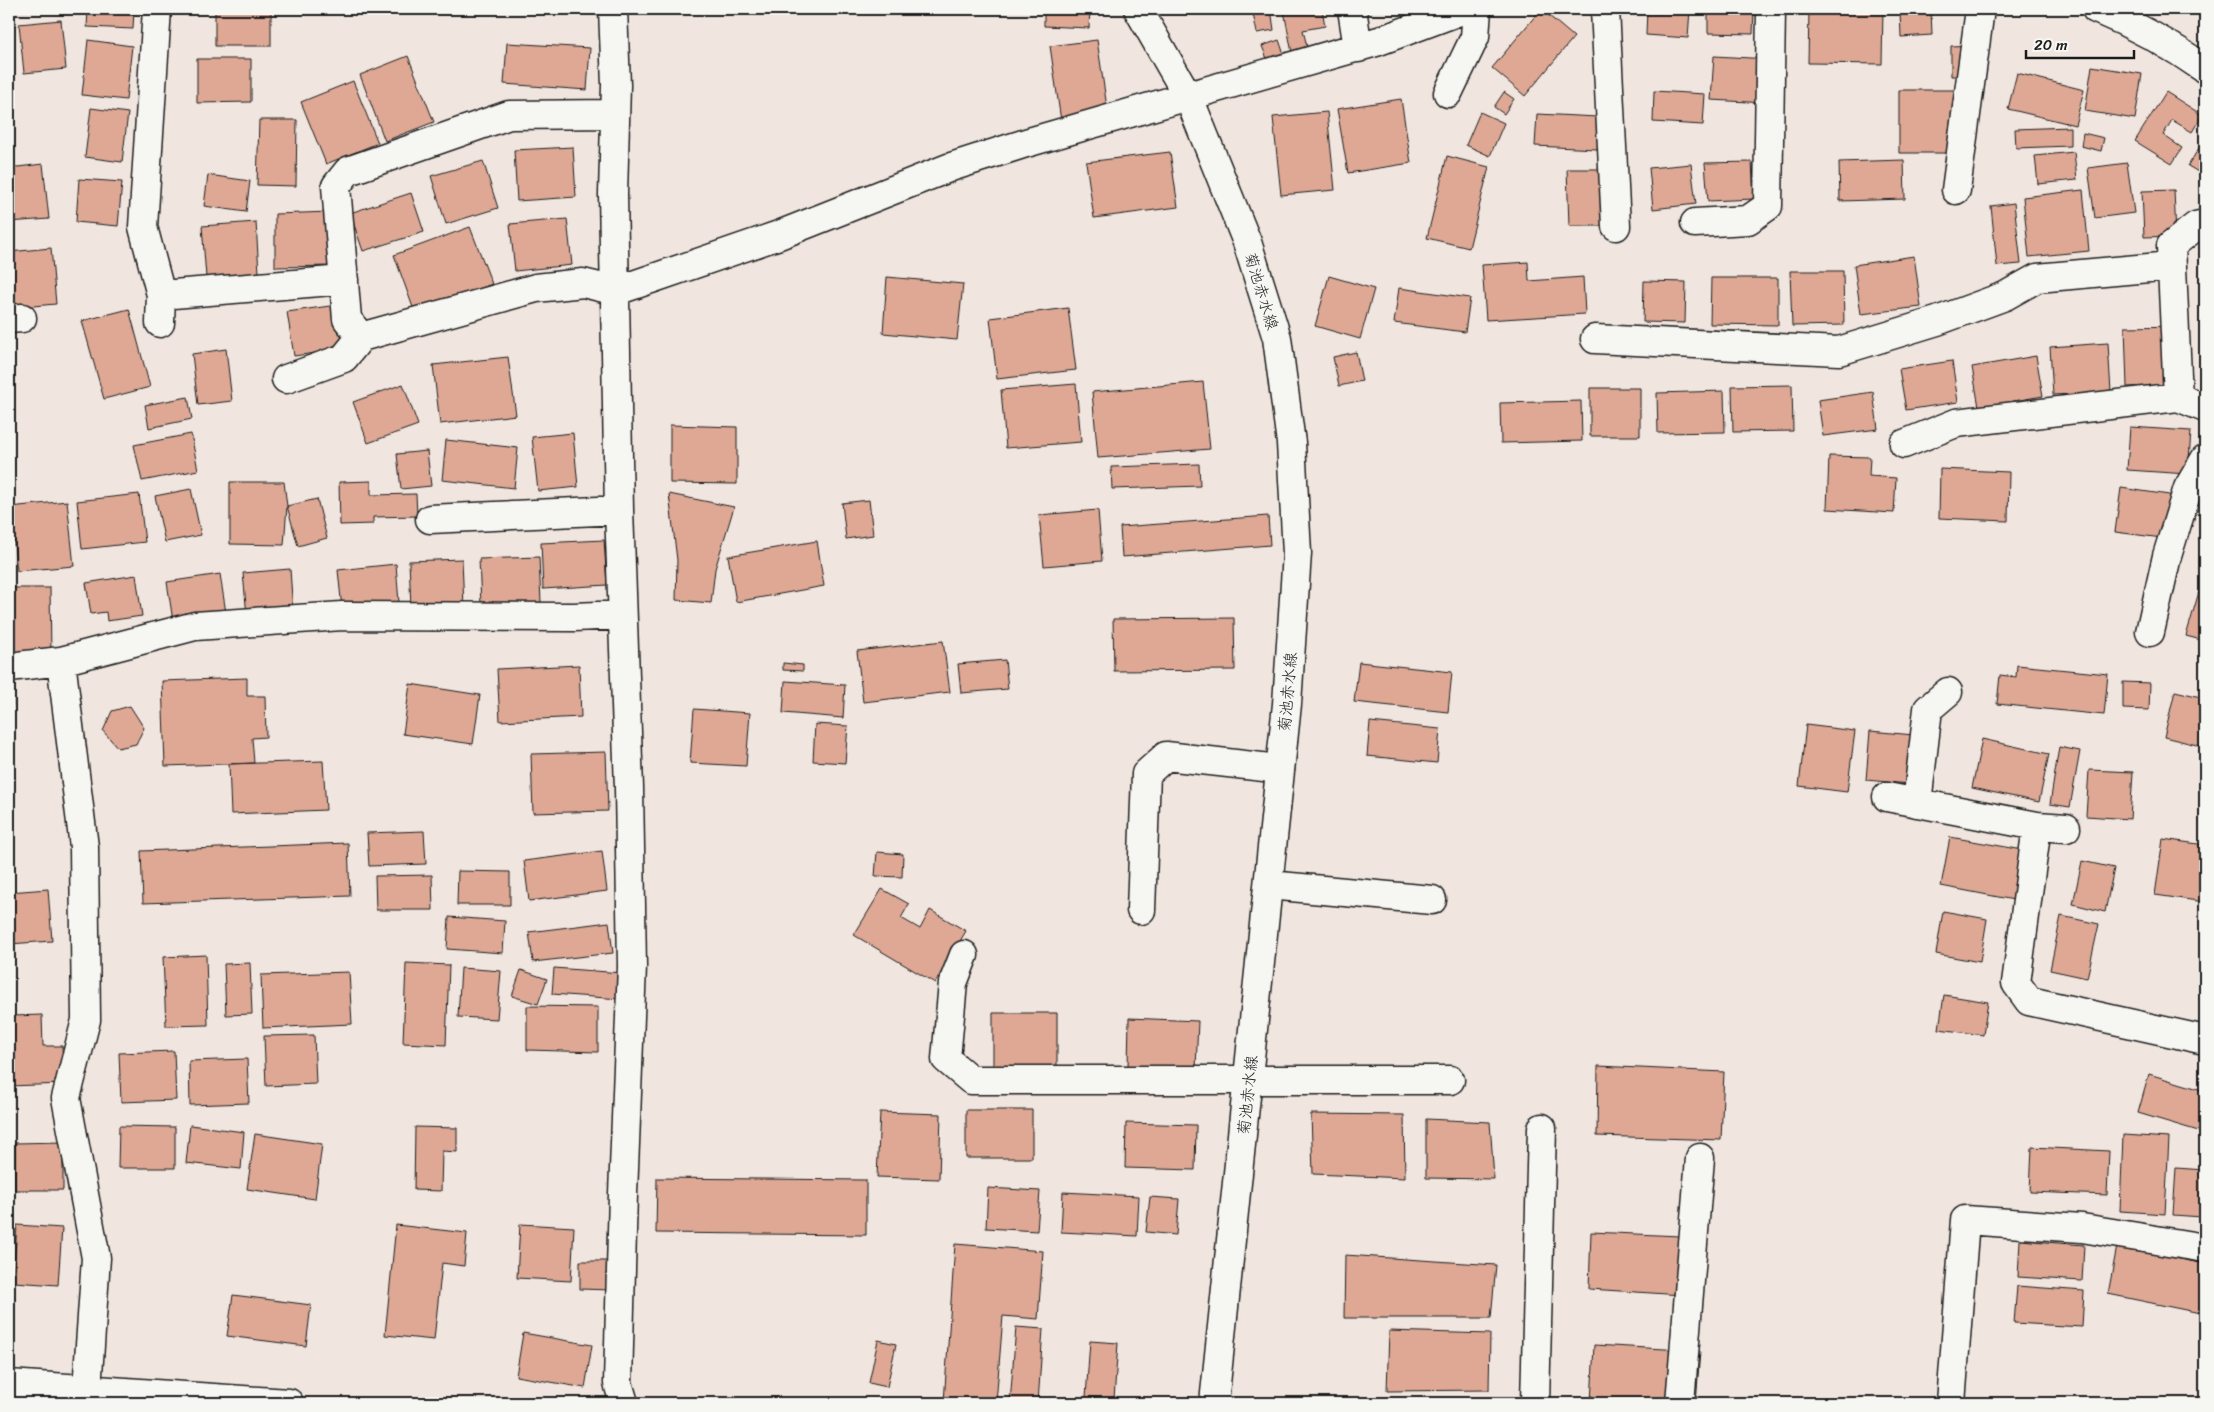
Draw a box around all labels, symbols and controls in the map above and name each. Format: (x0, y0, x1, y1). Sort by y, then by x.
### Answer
scale bar (2026, 28, 2134, 60)
text: 20 m (2034, 32, 2068, 58)
street label: 菊池赤水線 (1236, 249, 1287, 334)
street label: 菊池赤水線 (1270, 651, 1305, 733)
street label: 菊池赤水線 (1229, 1054, 1266, 1136)

